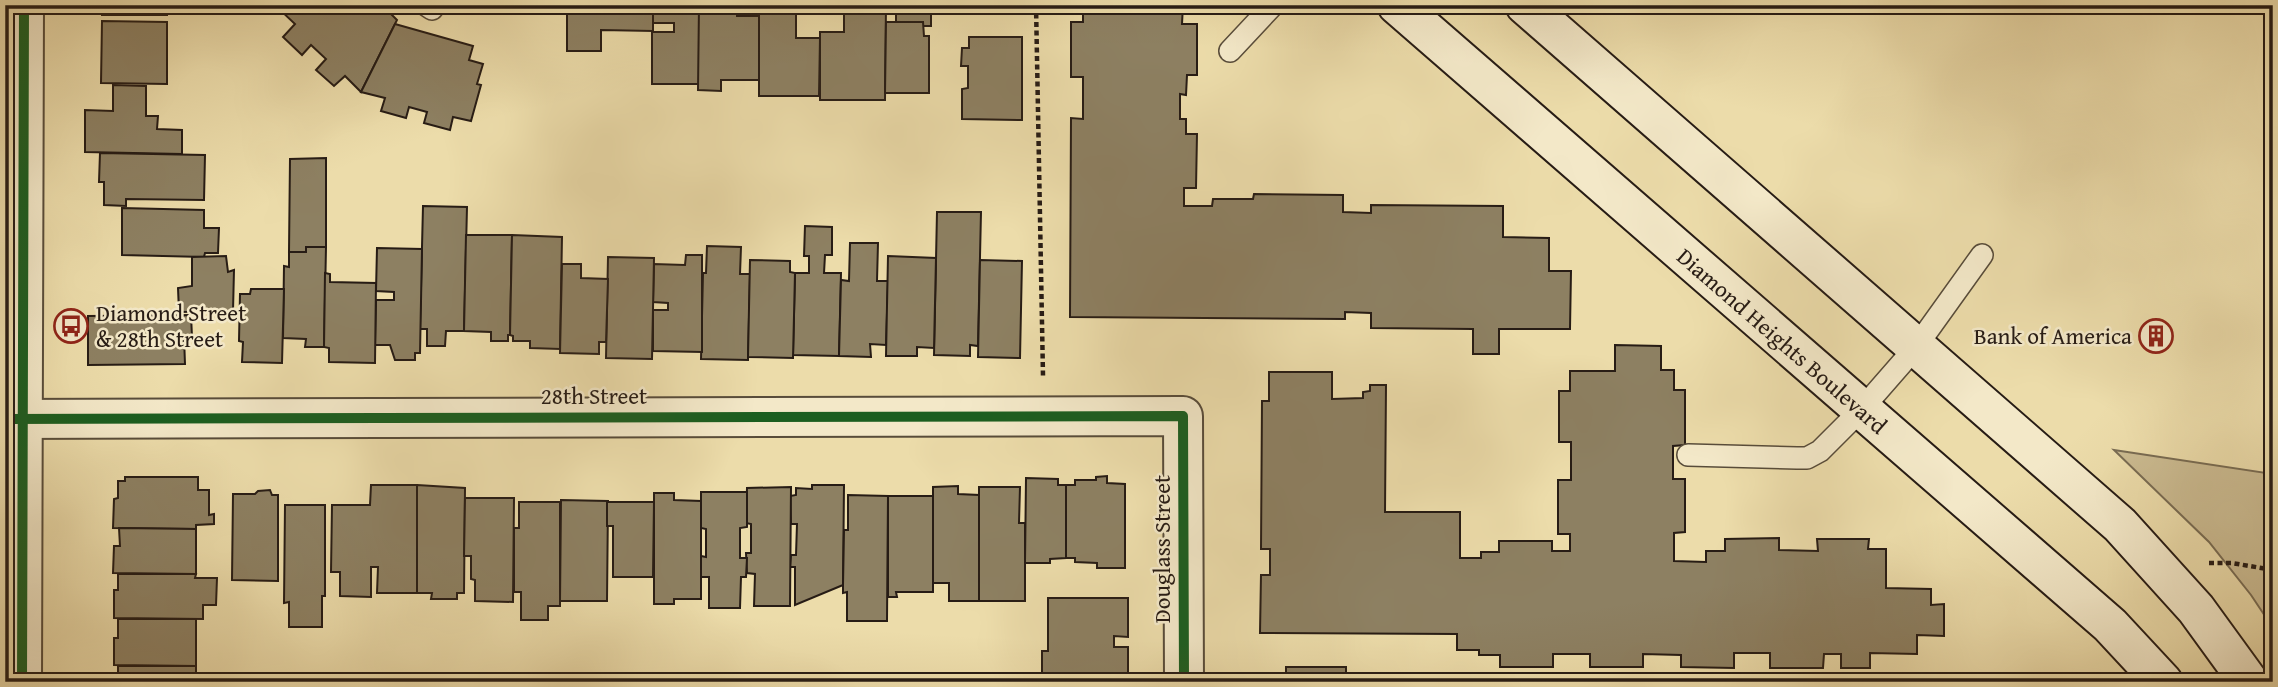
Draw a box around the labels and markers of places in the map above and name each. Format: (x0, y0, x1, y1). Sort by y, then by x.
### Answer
place label: Diamond Street & 28th Street (96, 296, 246, 355)
bus stop icon: Diamond Street & 28th Street (52, 307, 90, 345)
building icon: Bank of America (2137, 317, 2175, 355)
place label: Bank of America (1974, 319, 2132, 352)

